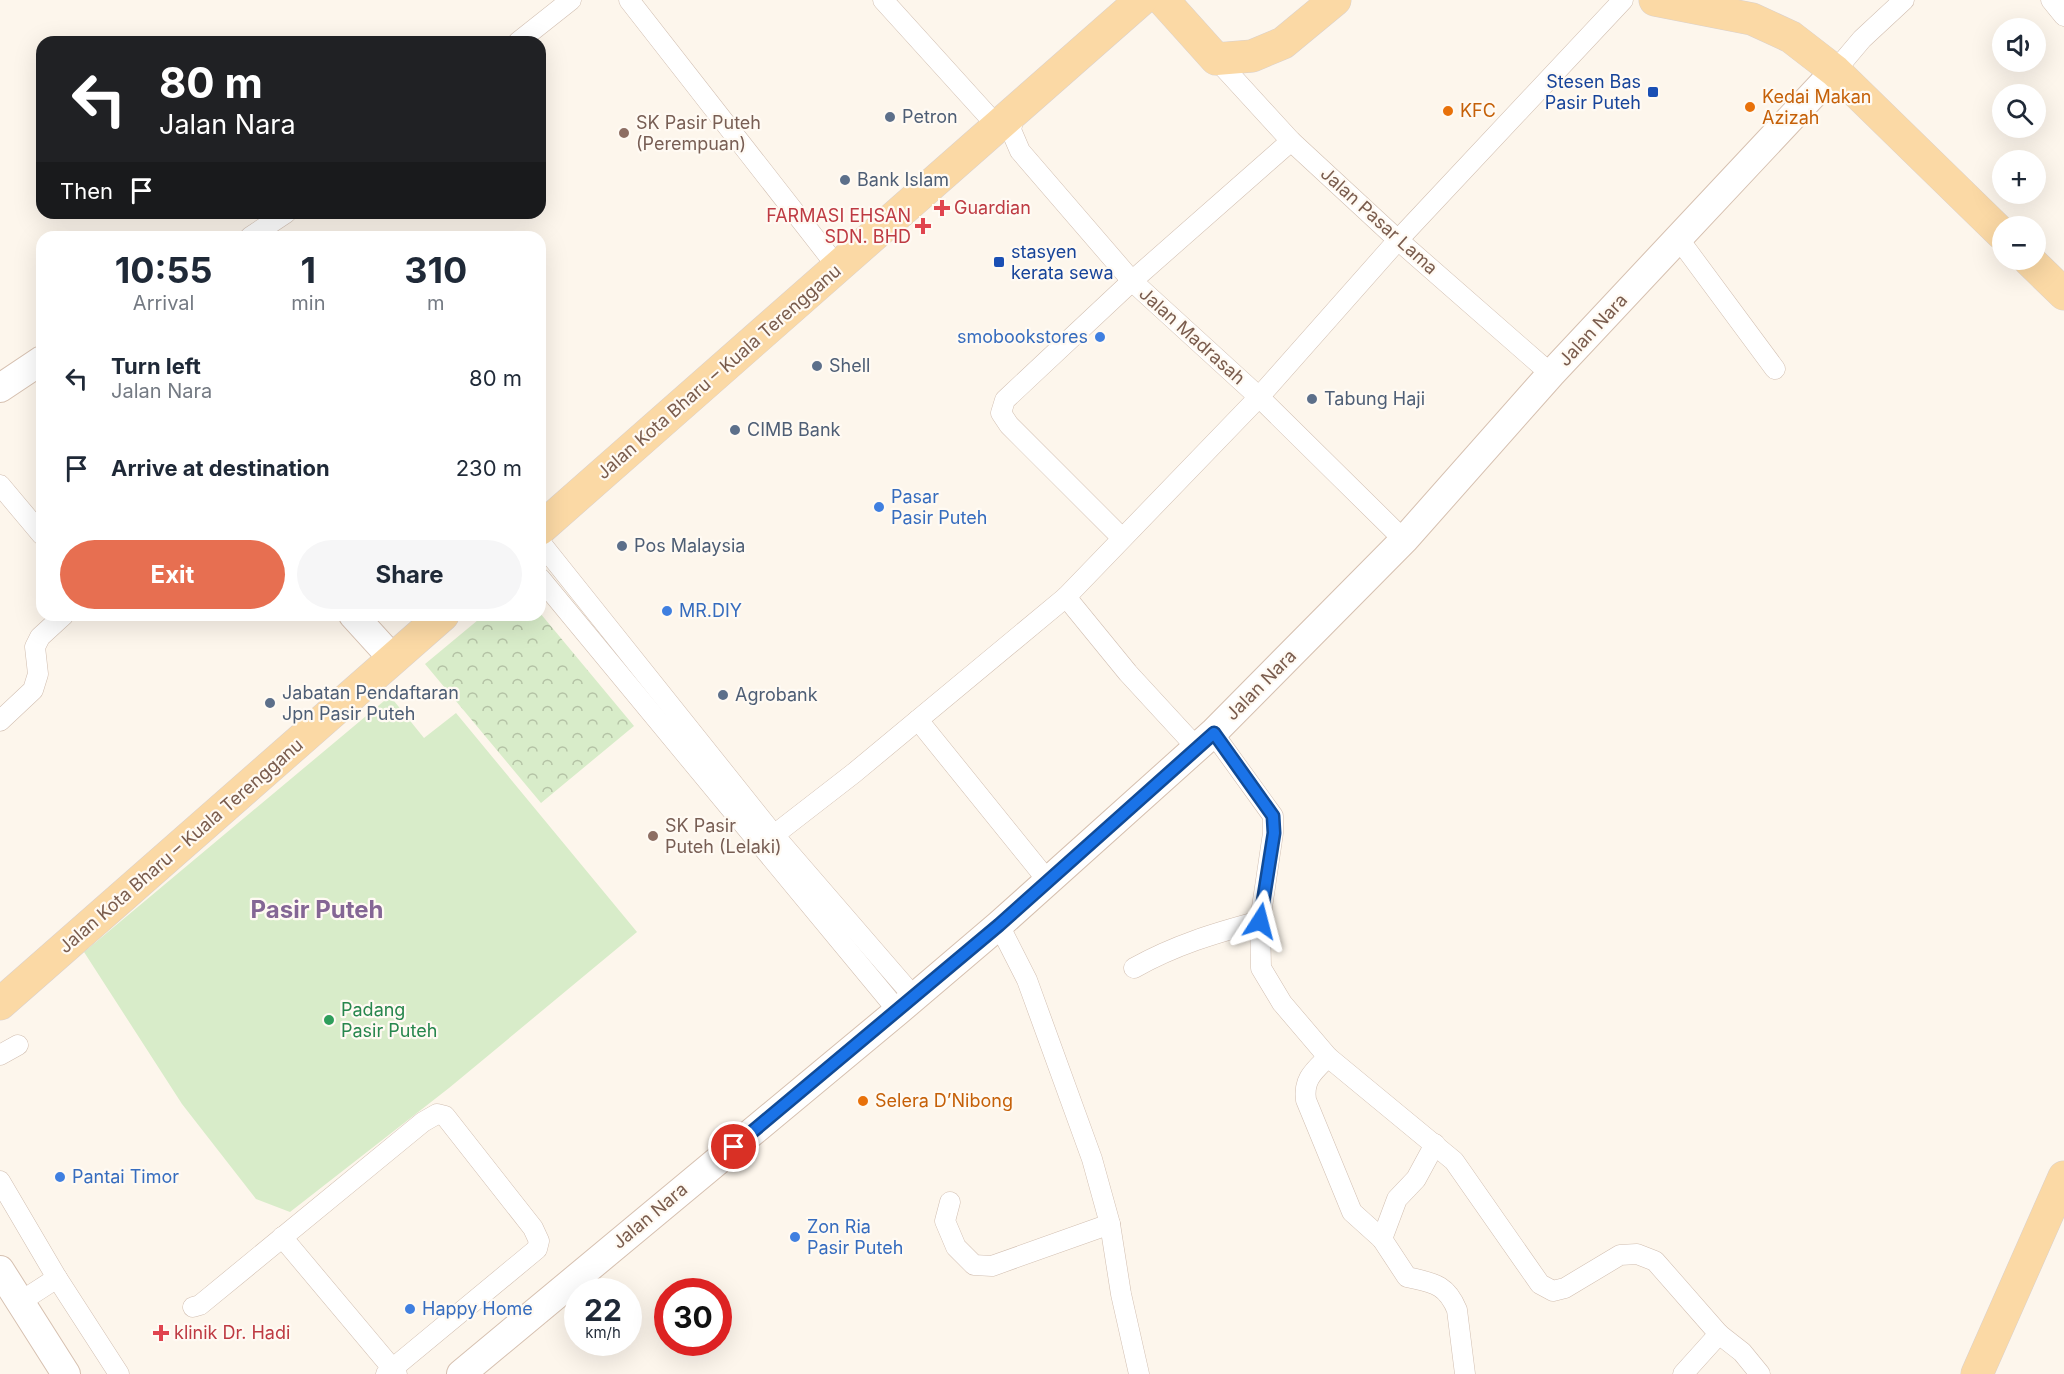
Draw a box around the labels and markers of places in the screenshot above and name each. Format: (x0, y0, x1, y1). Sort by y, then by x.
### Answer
place label: Stesen Bas Pasir Puteh (1545, 71, 1641, 113)
marker: Stesen Bas Pasir Puteh (1646, 85, 1660, 99)
place label: Kedai Makan Azizah (1762, 86, 1871, 128)
place label: KFC (1460, 100, 1496, 121)
marker: Kedai Makan Azizah (1743, 100, 1757, 114)
marker: KFC (1441, 104, 1455, 118)
place label: Petron (902, 106, 958, 127)
marker: Petron (883, 110, 897, 124)
place label: SK Pasir Puteh (Perempuan) (636, 112, 761, 154)
marker: SK Pasir Puteh (Perempuan) (617, 126, 631, 140)
place label: Bank Islam (857, 169, 949, 190)
marker: Bank Islam (838, 173, 852, 187)
place label: Guardian (954, 197, 1031, 218)
marker: Guardian (935, 201, 949, 215)
place label: FARMASI EHSAN SDN. BHD (766, 205, 911, 247)
marker: FARMASI EHSAN SDN. BHD (916, 219, 930, 233)
place label: stasyen kerata sewa (1011, 241, 1114, 283)
marker: stasyen kerata sewa (992, 255, 1006, 269)
place label: smobookstores (957, 326, 1088, 347)
marker: smobookstores (1093, 330, 1107, 344)
place label: Shell (829, 355, 870, 376)
marker: Shell (810, 359, 824, 373)
place label: Tabung Haji (1324, 388, 1425, 409)
marker: Tabung Haji (1305, 392, 1319, 406)
place label: CIMB Bank (747, 419, 841, 440)
marker: CIMB Bank (728, 423, 742, 437)
place label: Pasar Pasir Puteh (891, 486, 987, 528)
marker: Pasar Pasir Puteh (872, 500, 886, 514)
place label: Pos Malaysia (634, 535, 745, 556)
marker: Pos Malaysia (615, 539, 629, 553)
place label: MR.DIY (679, 600, 742, 621)
marker: MR.DIY (660, 604, 674, 618)
place label: Jabatan Pendaftaran Jpn Pasir Puteh (282, 682, 459, 724)
place label: Agrobank (735, 684, 818, 705)
marker: Agrobank (716, 688, 730, 702)
marker: Jabatan Pendaftaran Jpn Pasir Puteh (263, 696, 277, 710)
place label: SK Pasir Puteh (Lelaki) (665, 815, 782, 857)
marker: SK Pasir Puteh (Lelaki) (646, 829, 660, 843)
place label: Padang Pasir Puteh (341, 999, 437, 1041)
marker: Padang Pasir Puteh (322, 1013, 336, 1027)
place label: Selera D’Nibong (875, 1090, 1013, 1111)
marker: Selera D’Nibong (856, 1094, 870, 1108)
pin (708, 1121, 759, 1172)
place label: Pantai Timor (72, 1166, 179, 1187)
marker: Pantai Timor (53, 1170, 67, 1184)
place label: Zon Ria Pasir Puteh (807, 1216, 903, 1258)
marker: Zon Ria Pasir Puteh (788, 1230, 802, 1244)
place label: Happy Home (422, 1298, 533, 1319)
marker: Happy Home (403, 1302, 417, 1316)
place label: klinik Dr. Hadi (174, 1322, 290, 1343)
marker: klinik Dr. Hadi (152, 1324, 170, 1342)

